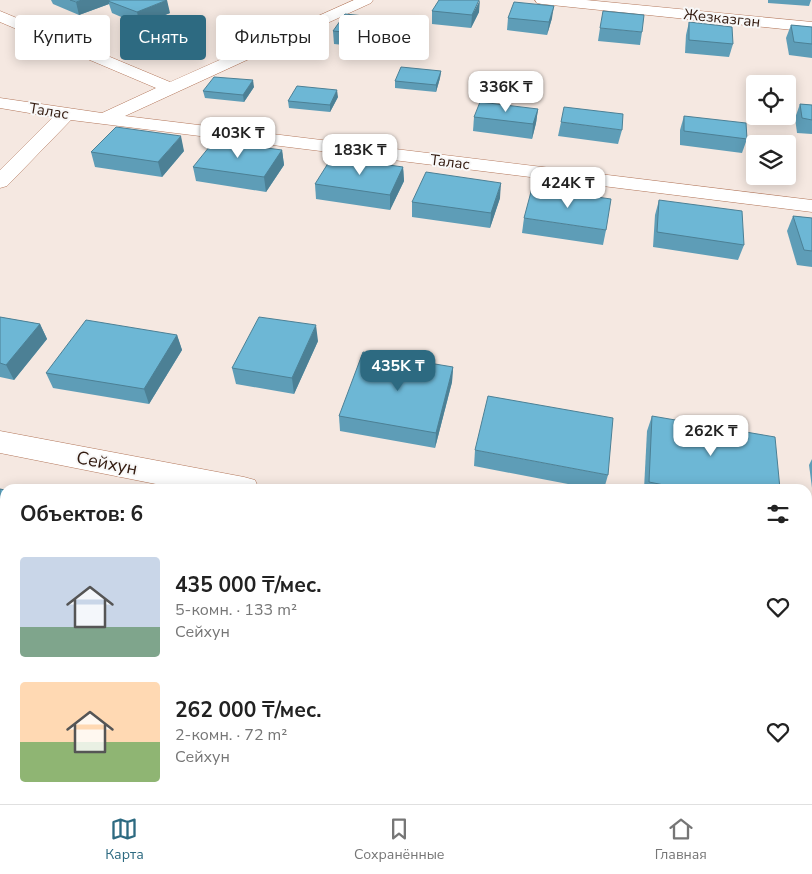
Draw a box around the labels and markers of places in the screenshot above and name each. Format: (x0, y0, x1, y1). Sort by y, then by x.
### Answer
pin: 336K ₸ (465, 70, 547, 113)
pin: 403K ₸ (197, 116, 279, 159)
pin: 183K ₸ (319, 134, 401, 176)
pin: 424K ₸ (527, 166, 609, 209)
pin: 435K ₸ (357, 350, 439, 392)
pin: 262K ₸ (670, 414, 752, 457)

